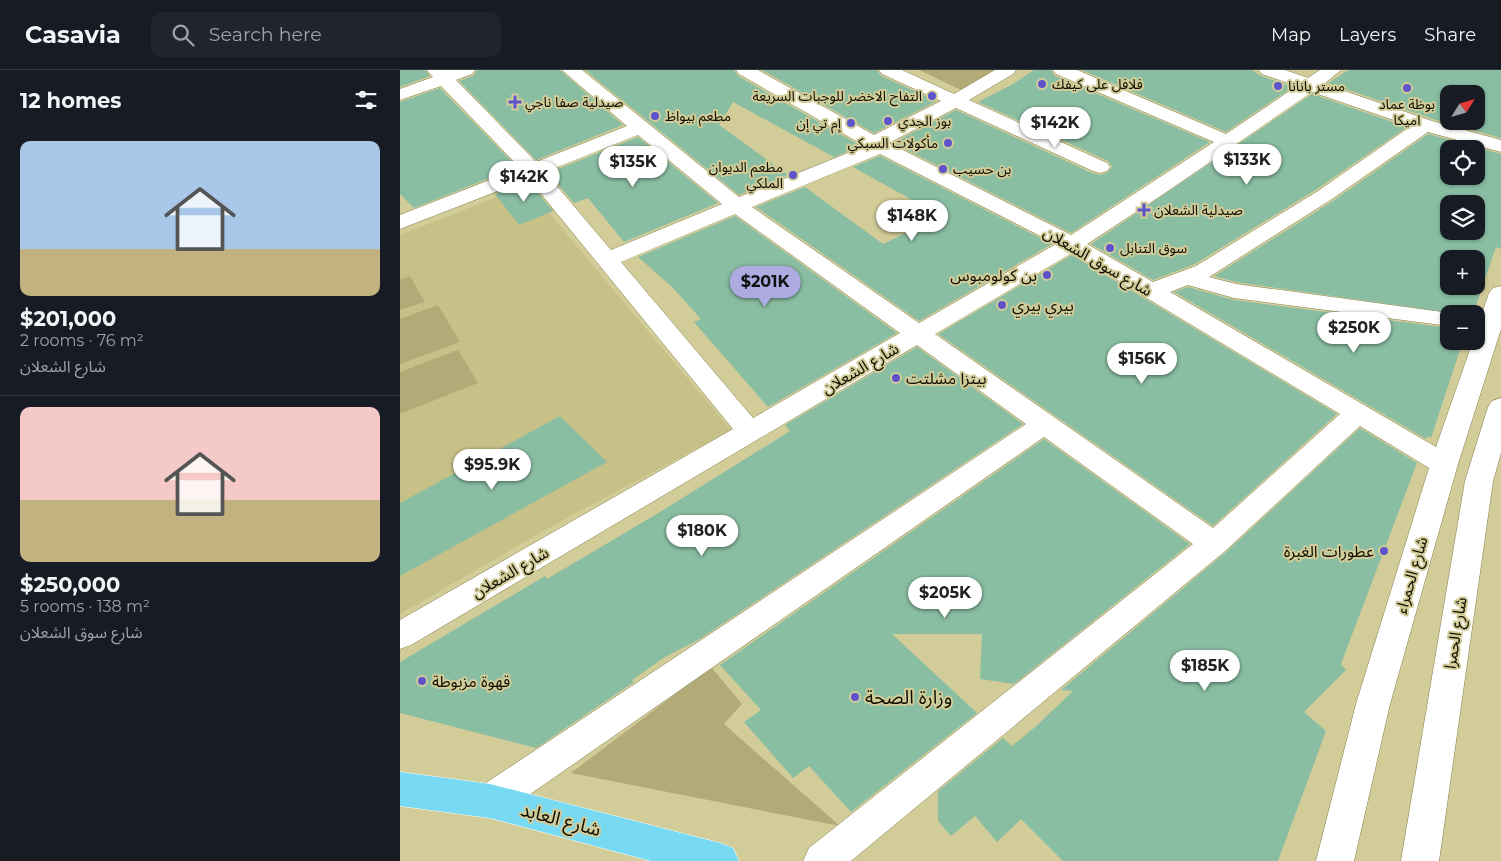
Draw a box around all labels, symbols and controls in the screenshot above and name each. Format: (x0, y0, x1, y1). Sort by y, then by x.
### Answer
search box (151, 12, 501, 57)
text: Casavia (25, 20, 121, 49)
icon: search (169, 21, 197, 49)
text: Search here (209, 23, 322, 46)
text: Map (1271, 24, 1311, 46)
text: Layers (1339, 24, 1396, 46)
text: Share (1424, 24, 1476, 46)
place label: فلافل على كيفك (1052, 75, 1143, 93)
place label: مستر بانانا (1288, 77, 1345, 95)
marker: فلافل على كيفك (1036, 78, 1048, 90)
marker: مستر بانانا (1272, 80, 1284, 92)
marker: بوظة عماد اميكا (1401, 82, 1413, 94)
north arrow (1440, 85, 1485, 130)
map controls (1440, 85, 1485, 350)
icon: filters (352, 86, 380, 114)
place label: التفاح الاخضر للوجبات السريعة (753, 87, 922, 107)
text: 12 homes (20, 88, 121, 113)
marker: التفاح الاخضر للوجبات السريعة (926, 90, 938, 102)
place label: صيدلية صفا ناجي (525, 93, 624, 113)
place label: بوظة عماد اميكا (1379, 95, 1435, 129)
marker: صيدلية صفا ناجي (509, 96, 521, 108)
pin: $142K (1020, 106, 1090, 149)
place label: مطعم بيواظ (665, 107, 731, 127)
marker: مطعم بيواظ (649, 110, 661, 122)
place label: بوز الجدي (898, 112, 951, 132)
text: $142K (1031, 113, 1079, 132)
place label: إم تي إن (796, 114, 842, 134)
marker: بوز الجدي (882, 115, 894, 127)
marker: إم تي إن (845, 117, 857, 129)
place label: مأكولات السبكي (847, 134, 938, 154)
marker: مأكولات السبكي (942, 137, 954, 149)
button: locate (1440, 140, 1485, 185)
pin: $133K (1212, 144, 1282, 186)
pin: $135K (598, 146, 668, 188)
text: $133K (1223, 150, 1271, 169)
text: $135K (610, 152, 657, 171)
place label: مطعم الديوان الملكي (709, 158, 783, 194)
pin: $142K (489, 160, 559, 203)
place label: بن حسيب (953, 160, 1012, 178)
marker: بن حسيب (937, 163, 949, 175)
text: $142K (500, 167, 548, 186)
marker: مطعم الديوان الملكي (787, 169, 799, 181)
icon: home (155, 174, 245, 264)
button: layers (1440, 195, 1485, 240)
pin: $148K (877, 200, 947, 242)
place label: صيدلية الشعلان (1154, 201, 1243, 219)
marker: صيدلية الشعلان (1138, 204, 1150, 216)
text: $148K (887, 206, 937, 225)
street label: شارع سوق الشعلان (1038, 223, 1156, 303)
place label: سوق التنابل (1120, 239, 1187, 257)
marker: سوق التنابل (1104, 242, 1116, 254)
button: + (1440, 250, 1485, 295)
pin: $201K (730, 266, 800, 308)
place label: بن كولومبوس (950, 266, 1037, 285)
marker: بن كولومبوس (1041, 269, 1053, 281)
text: $201K (741, 272, 789, 291)
place label: بيري بيري (1012, 296, 1074, 318)
marker: بيري بيري (996, 299, 1008, 311)
button: − (1440, 305, 1485, 350)
text: $201,000 (20, 306, 116, 331)
pin: $250K (1319, 312, 1389, 354)
text: $250K (1328, 318, 1380, 337)
text: 2 rooms · 76 m² (20, 331, 144, 350)
street label: شارع الشعلان (818, 339, 904, 401)
pin: $156K (1107, 342, 1177, 385)
text: $156K (1118, 349, 1166, 368)
text: شارع الشعلان (20, 357, 106, 376)
place label: بيتزا مشلتت (906, 369, 986, 388)
marker: بيتزا مشلتت (890, 372, 902, 384)
icon: home (155, 439, 245, 529)
pin: $95.9K (451, 448, 533, 491)
text: $95.9K (464, 455, 520, 474)
pin: $180K (667, 514, 737, 557)
text: $180K (677, 521, 727, 540)
street label: شارع الحمراء (1391, 534, 1434, 617)
place label: عطورات الغبرة (1284, 542, 1374, 561)
street label: شارع الشعلان (468, 543, 554, 605)
marker: عطورات الغبرة (1378, 545, 1390, 557)
text: $250,000 (20, 572, 120, 597)
pin: $205K (910, 576, 980, 619)
text: $205K (919, 583, 971, 602)
street label: شارع الحمرا (1440, 596, 1474, 671)
text: 5 rooms · 138 m² (20, 597, 150, 616)
text: شارع سوق الشعلان (20, 623, 143, 642)
pin: $185K (1170, 650, 1240, 692)
text: $185K (1181, 656, 1229, 675)
place label: قهوة مزبوطة (432, 672, 510, 691)
marker: قهوة مزبوطة (416, 675, 428, 687)
place label: وزارة الصحة (865, 686, 952, 709)
marker: وزارة الصحة (849, 691, 861, 703)
street label: شارع العابد (518, 798, 604, 843)

